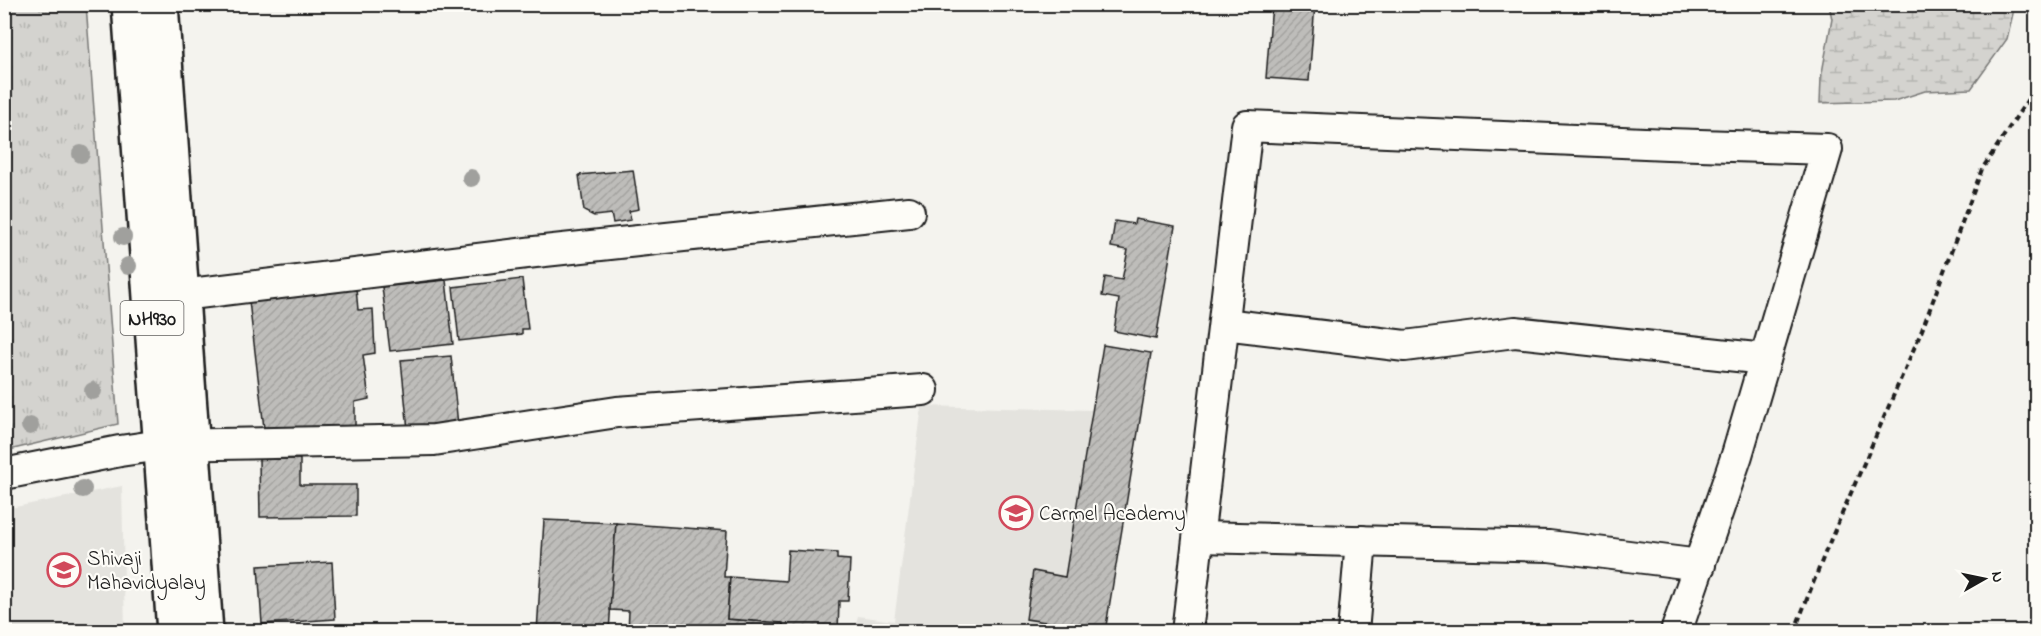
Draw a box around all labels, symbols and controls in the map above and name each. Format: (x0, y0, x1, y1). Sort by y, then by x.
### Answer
road number: NH930 (120, 301, 184, 335)
school or university icon: Carmel Academy (998, 495, 1034, 531)
place label: Carmel Academy (1039, 500, 1186, 532)
place label: Shivaji Mahavidyalay (87, 545, 206, 601)
north arrow (1954, 549, 2014, 609)
school or university icon: Shivaji Mahavidyalay (46, 552, 82, 588)
text: N (1984, 570, 2010, 584)

